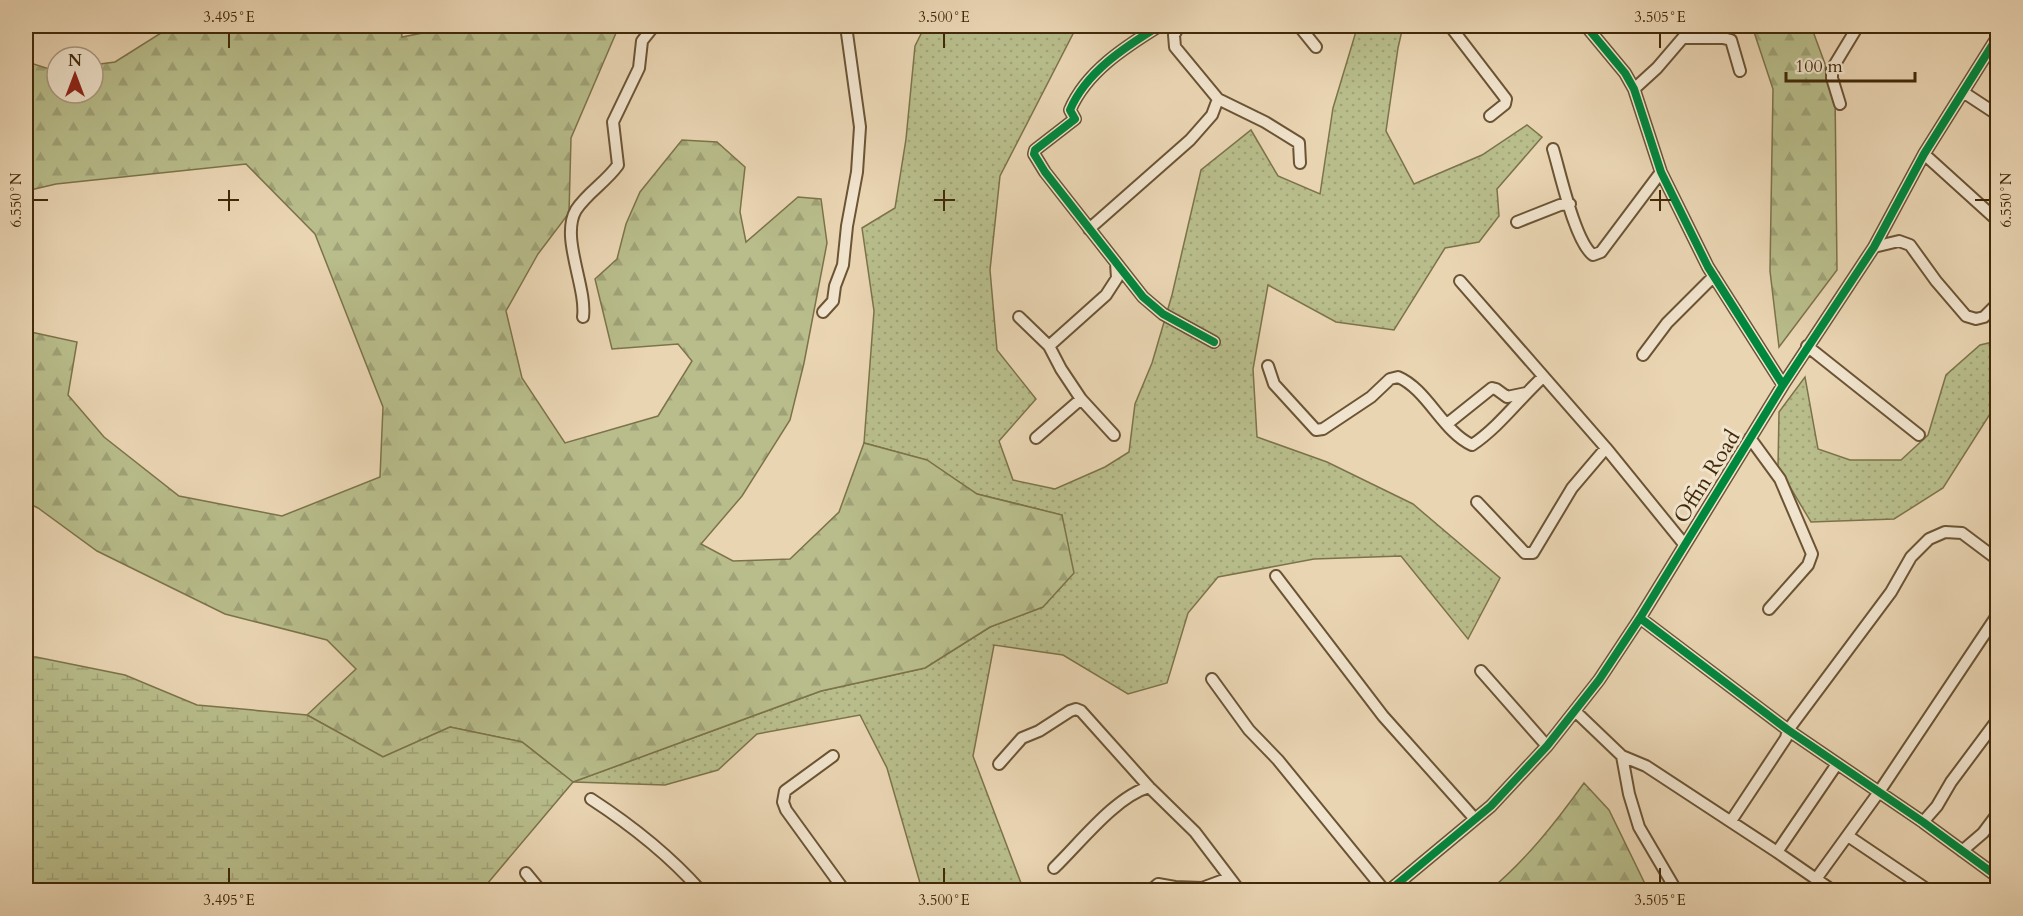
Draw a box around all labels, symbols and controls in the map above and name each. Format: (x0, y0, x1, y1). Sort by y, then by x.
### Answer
text: 3.495°E (203, 7, 255, 27)
text: 3.500°E (918, 7, 970, 27)
text: 3.505°E (1634, 7, 1686, 27)
north arrow (45, 45, 105, 105)
scale bar (1786, 45, 1915, 83)
text: N (68, 50, 82, 72)
text: 100 m (1795, 54, 1843, 79)
text: 6.550°N (6, 172, 26, 228)
text: 6.550°N (1996, 172, 2016, 228)
street label: Offin Road (1666, 424, 1747, 529)
text: 3.495°E (203, 890, 255, 910)
text: 3.500°E (918, 890, 970, 910)
text: 3.505°E (1634, 890, 1686, 910)

